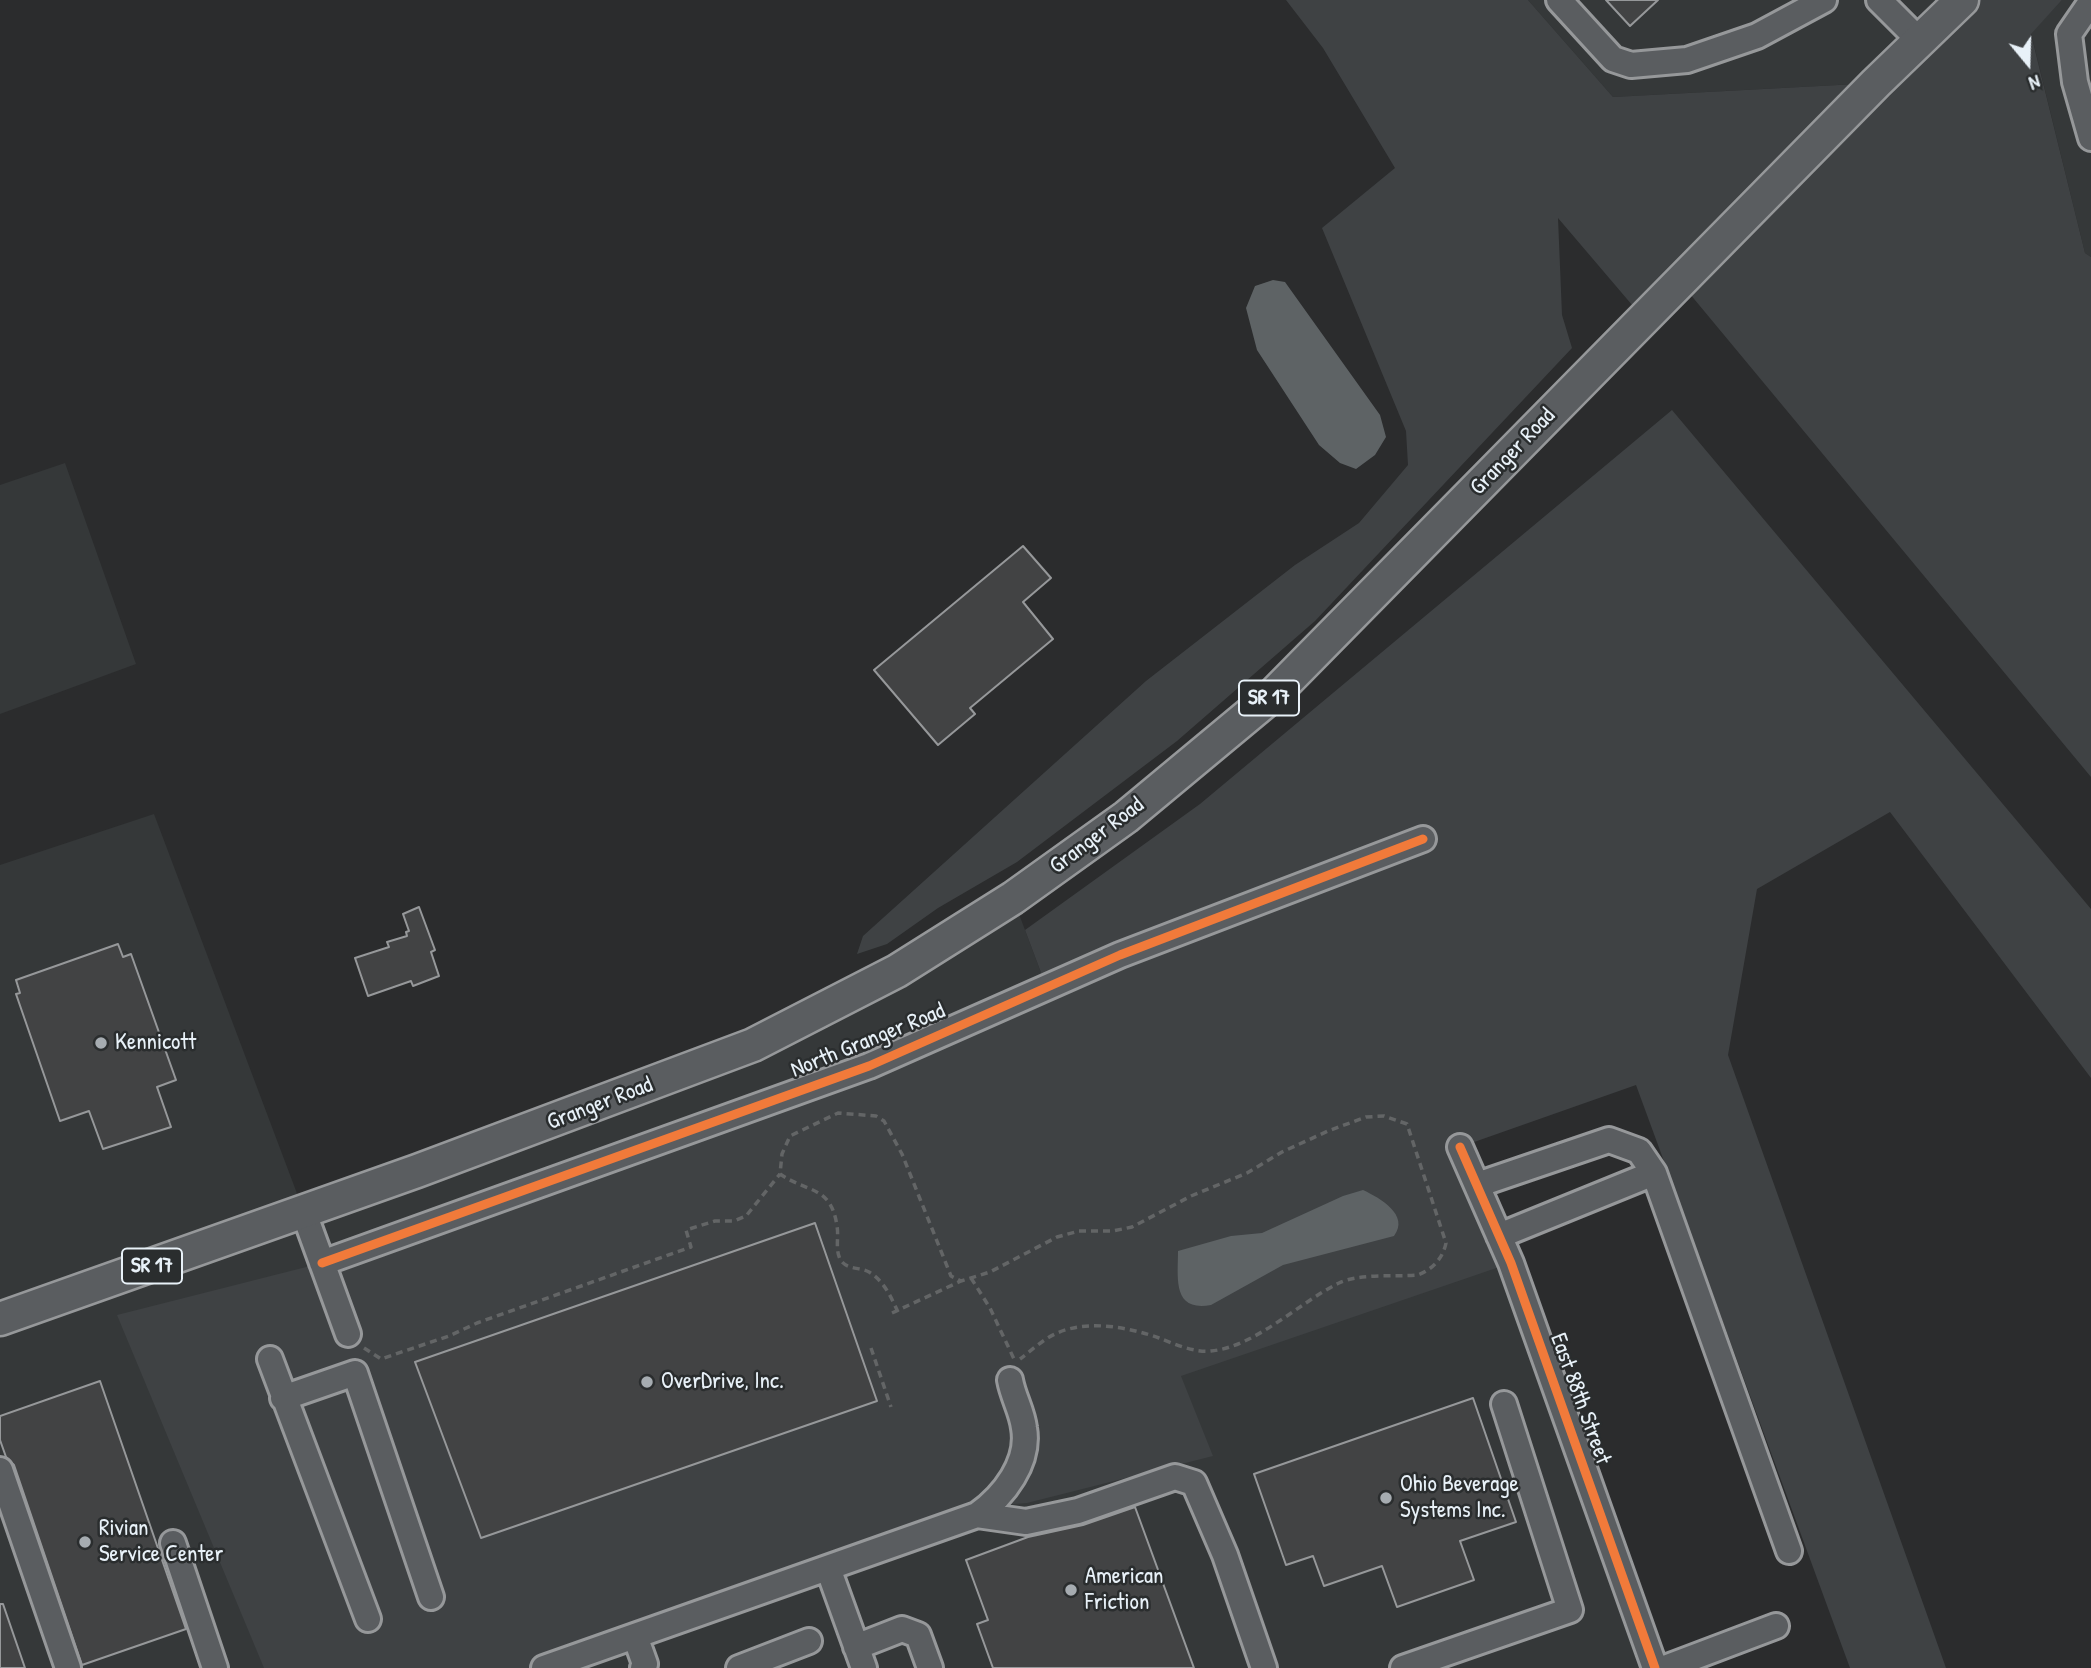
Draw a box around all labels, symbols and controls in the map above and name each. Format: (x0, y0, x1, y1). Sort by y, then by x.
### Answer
north arrow (1993, 28, 2063, 98)
text: N (2026, 69, 2044, 97)
street label: Granger Road (1465, 403, 1561, 501)
road number: SR 17 (1239, 680, 1299, 716)
street label: Granger Road (1045, 792, 1149, 880)
street label: North Granger Road (787, 998, 949, 1084)
place label: Kennicott (115, 1029, 196, 1057)
marker: Kennicott (93, 1035, 109, 1051)
street label: Granger Road (543, 1071, 657, 1137)
road number: SR 17 (122, 1248, 182, 1284)
street label: East 88th Street (1544, 1330, 1616, 1468)
place label: OverDrive, Inc. (661, 1368, 784, 1396)
marker: OverDrive, Inc. (639, 1374, 655, 1390)
place label: Ohio Beverage Systems Inc. (1400, 1471, 1519, 1525)
marker: Ohio Beverage Systems Inc. (1378, 1490, 1394, 1506)
place label: Rivian Service Center (99, 1515, 223, 1569)
marker: Rivian Service Center (77, 1534, 93, 1550)
place label: American Friction (1085, 1563, 1163, 1617)
marker: American Friction (1063, 1582, 1079, 1598)

